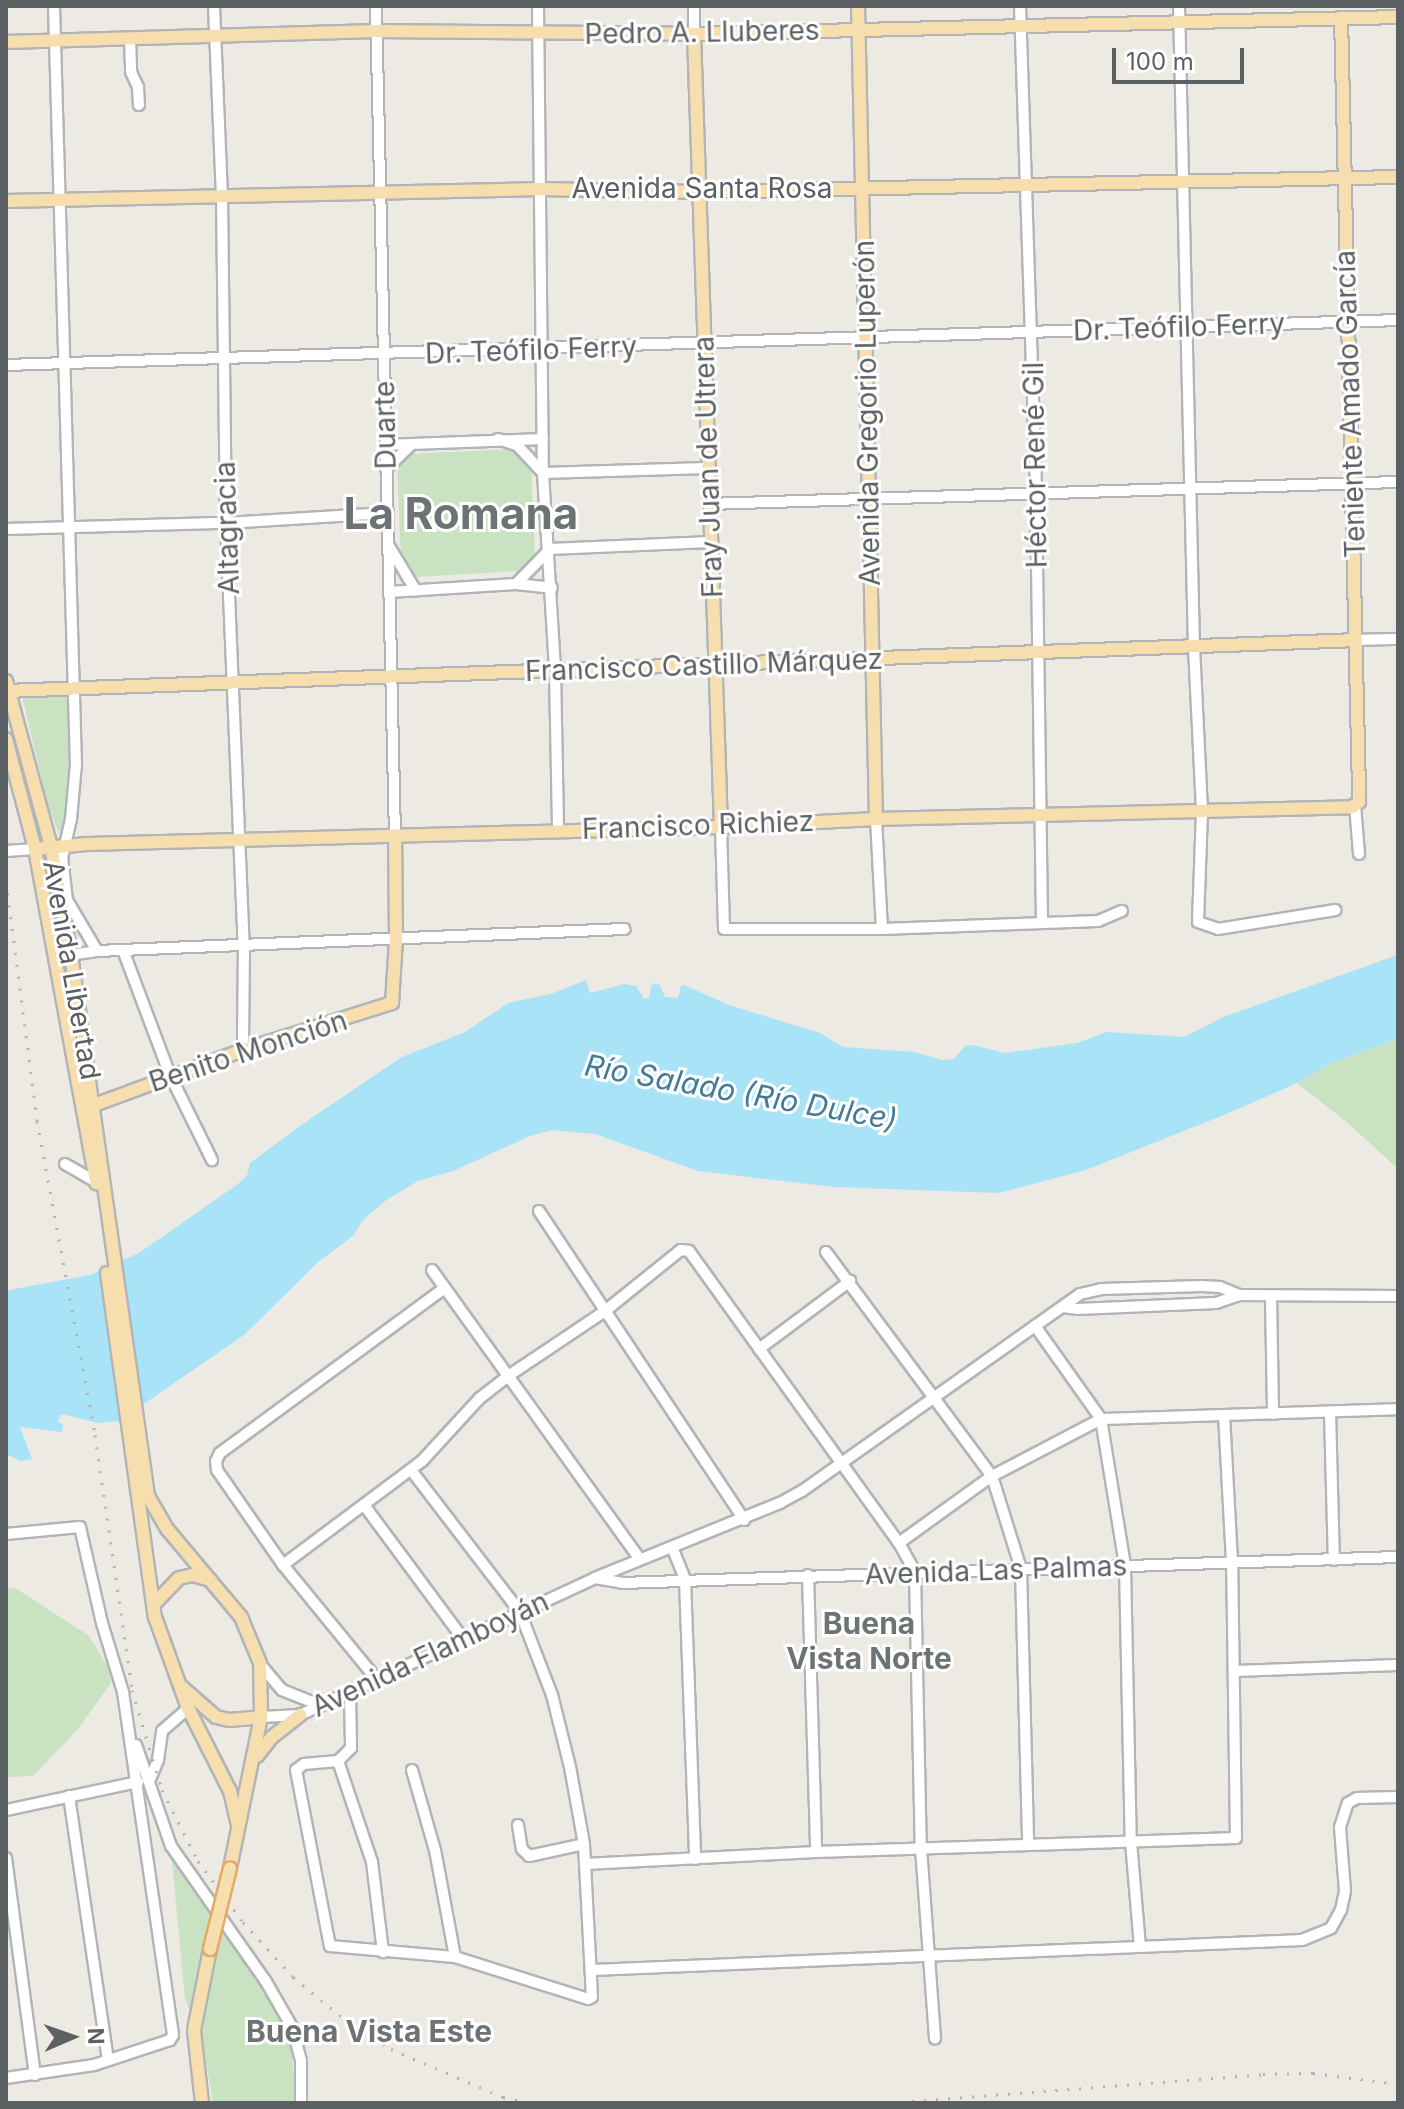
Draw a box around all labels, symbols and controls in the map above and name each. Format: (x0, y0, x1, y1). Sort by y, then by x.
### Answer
street label: Pedro A. Lluberes (584, 13, 820, 51)
scale bar (1116, 32, 1248, 82)
text: 100 m (1126, 47, 1194, 76)
street label: Avenida Santa Rosa (571, 171, 833, 205)
street label: Avenida Gregorio Luperón (847, 240, 887, 586)
street label: Teniente Amado García (1328, 249, 1372, 559)
street label: Dr. Teófilo Ferry (1072, 307, 1286, 347)
street label: Dr. Teófilo Ferry (424, 330, 638, 370)
street label: Fray Juan de Utrera (687, 336, 729, 598)
street label: Héctor René Gil (1016, 362, 1054, 568)
street label: Duarte (367, 380, 403, 470)
street label: Altagracia (208, 461, 246, 595)
district label: La Romana (344, 487, 578, 539)
street label: Francisco Castillo Márquez (525, 642, 883, 688)
street label: Francisco Richiez (581, 804, 815, 846)
street label: Avenida Libertad (36, 858, 108, 1082)
street label: Benito Monción (145, 1003, 351, 1099)
water label: Río Salado (Río Dulce) (582, 1047, 900, 1137)
street label: Avenida Las Palmas (864, 1549, 1128, 1591)
street label: Avenida Flamboyán (306, 1584, 554, 1724)
district label: Buena Vista Norte (786, 1605, 952, 1676)
north arrow (32, 1997, 112, 2077)
district label: Buena Vista Este (246, 2013, 492, 2049)
text: N (83, 2027, 109, 2045)

